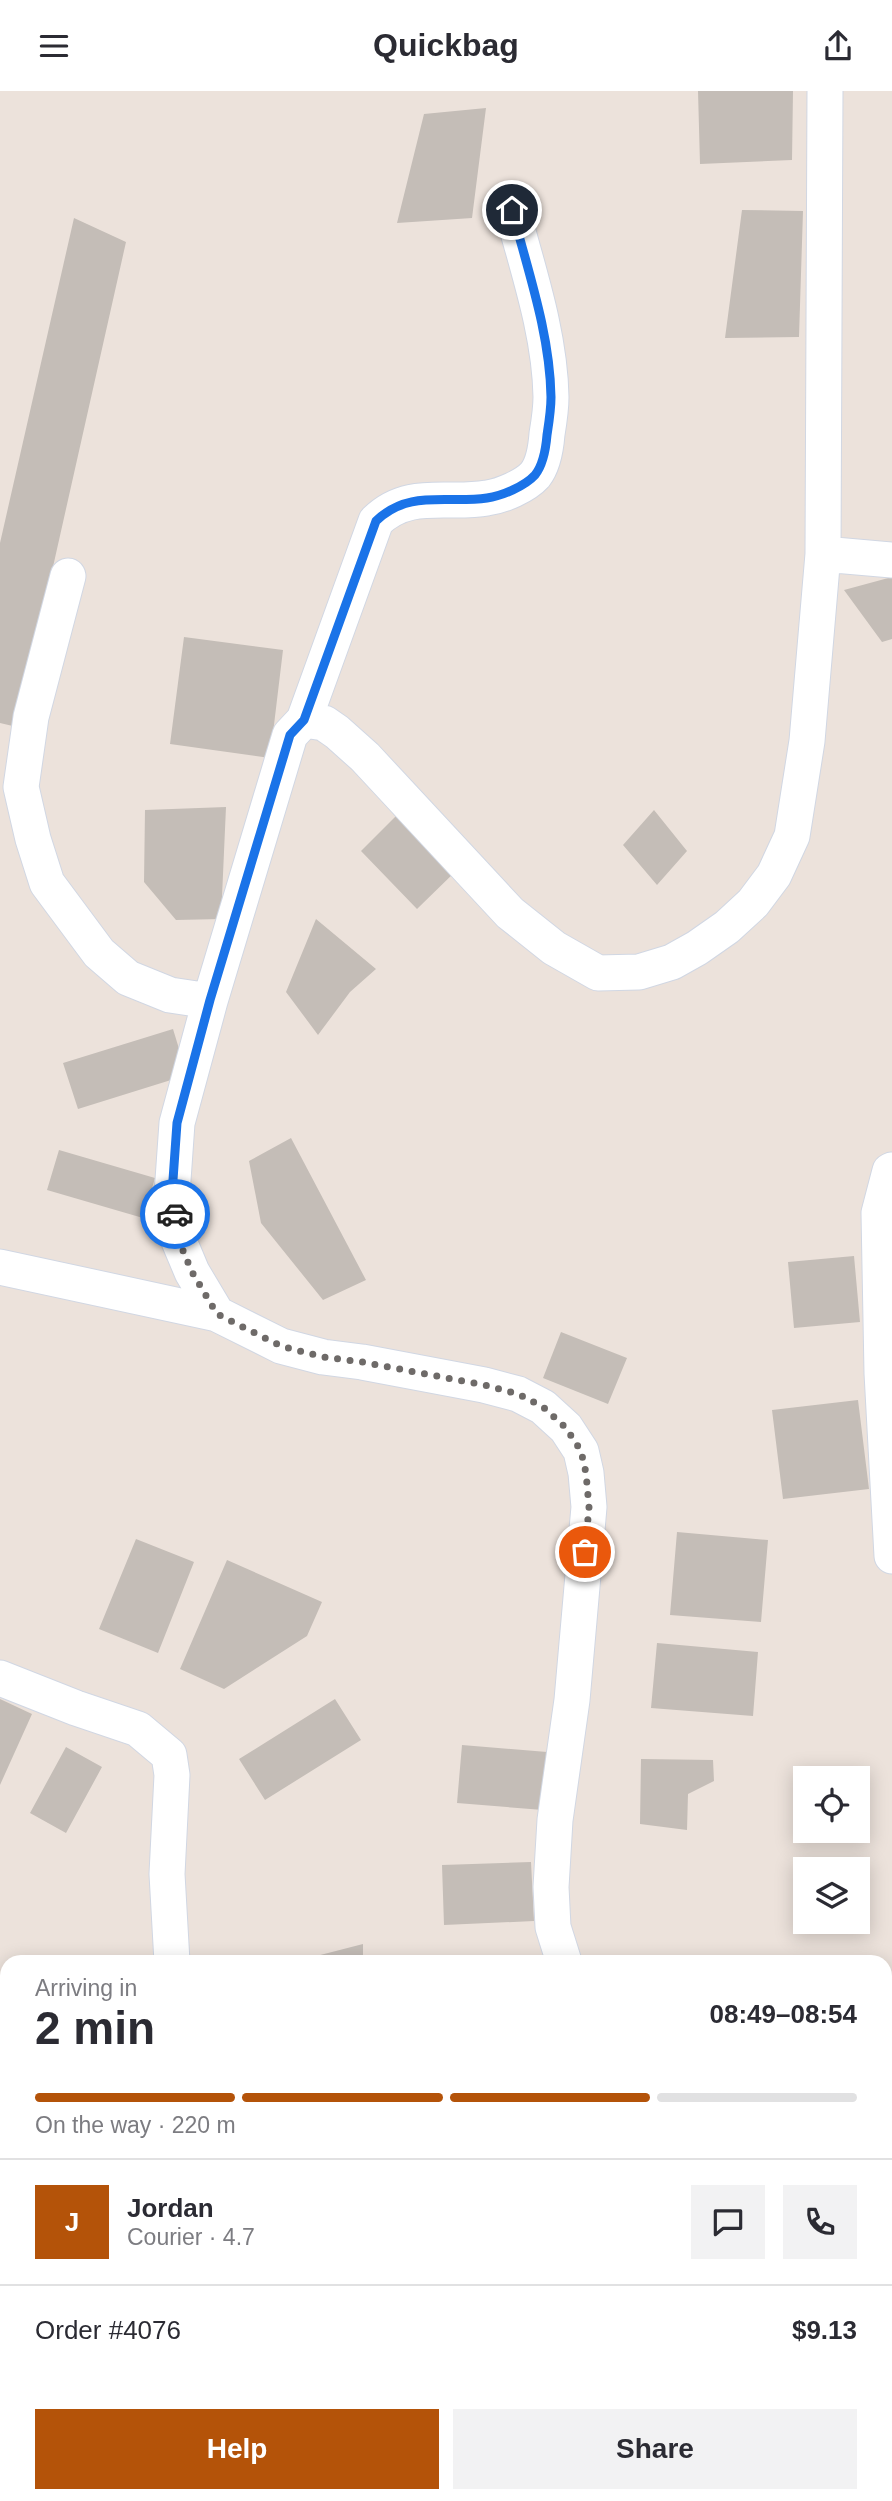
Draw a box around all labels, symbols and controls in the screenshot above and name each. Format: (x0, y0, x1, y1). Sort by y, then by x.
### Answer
icon: menu (35, 27, 73, 65)
text: Quickbag (373, 27, 519, 63)
icon: share (819, 27, 857, 65)
pin (482, 180, 542, 240)
icon: home (493, 191, 531, 229)
courier (140, 1179, 210, 1249)
icon: car (156, 1195, 194, 1233)
pin (555, 1522, 615, 1582)
icon: bag (566, 1533, 604, 1571)
map controls (793, 1766, 870, 1934)
button: locate (793, 1766, 870, 1843)
button: layers (793, 1857, 870, 1934)
text: Arriving in (35, 1975, 137, 2001)
text: 08:49–08:54 (710, 1999, 857, 2029)
text: 2 min (35, 2002, 155, 2054)
text: On the way · 220 m (35, 2112, 236, 2138)
button: chat (691, 2185, 765, 2259)
button: phone (783, 2185, 857, 2259)
text: Jordan (127, 2193, 214, 2223)
text: J (65, 2207, 79, 2237)
text: Courier · 4.7 (127, 2224, 255, 2250)
text: Order #4076 (35, 2315, 181, 2345)
text: $9.13 (792, 2315, 857, 2345)
button: Help (35, 2409, 439, 2489)
button: Share (453, 2409, 857, 2489)

